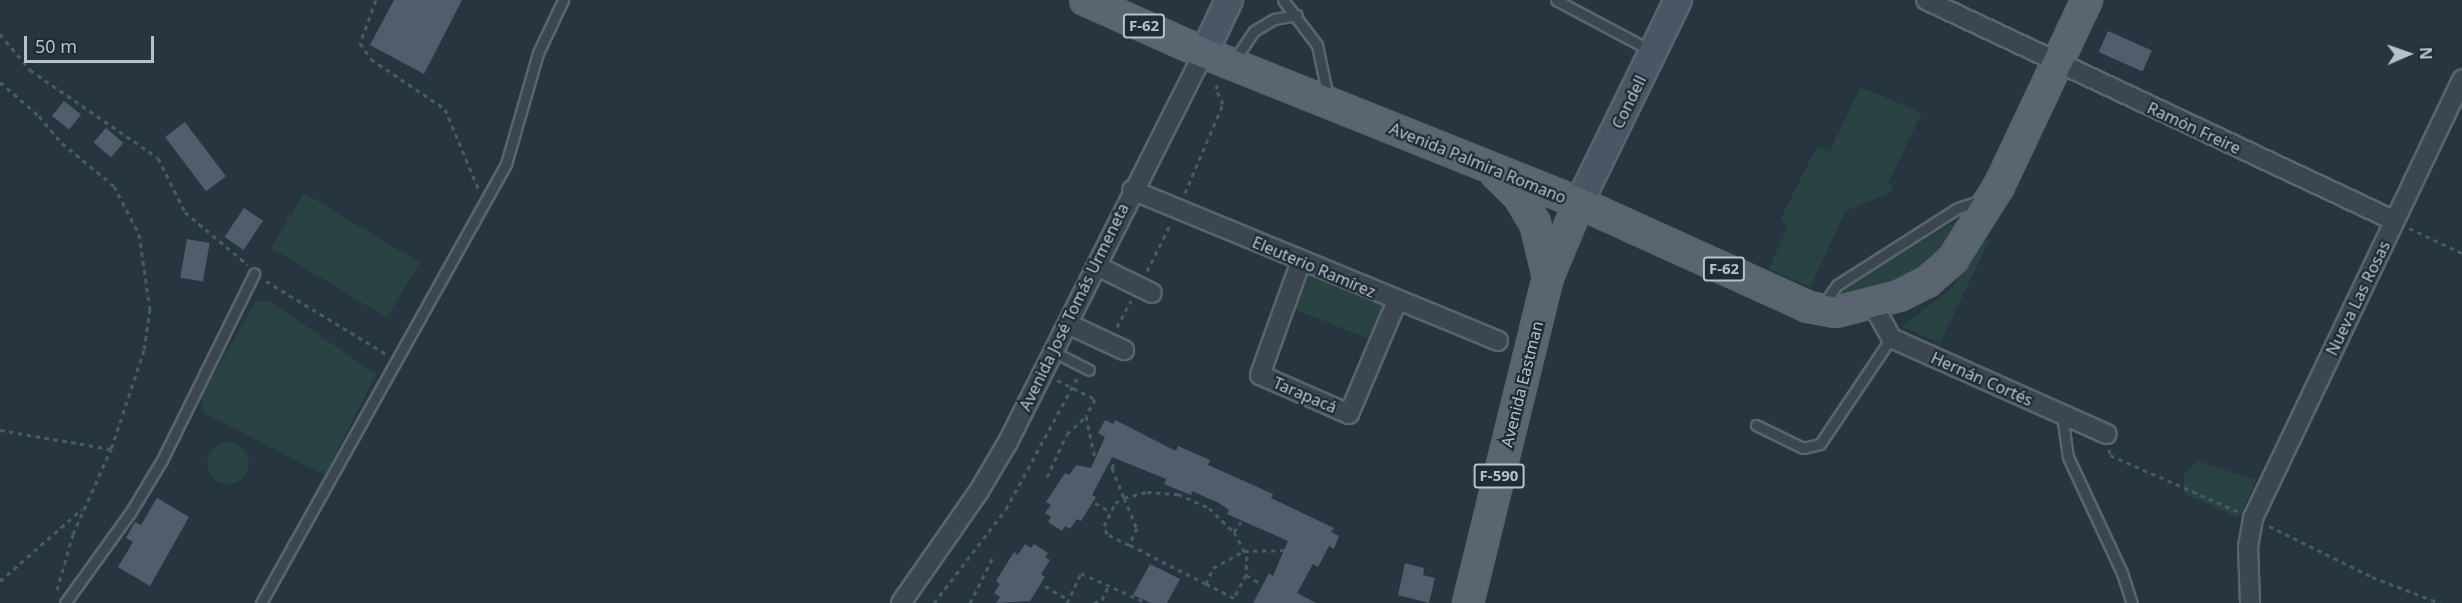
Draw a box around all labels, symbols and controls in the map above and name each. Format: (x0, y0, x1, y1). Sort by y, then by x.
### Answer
road number: F-62 (1122, 14, 1166, 38)
scale bar (27, 24, 158, 62)
north arrow (2378, 24, 2438, 84)
text: 50 m (35, 34, 77, 58)
text: N (2415, 46, 2437, 60)
street label: Condell (1608, 72, 1650, 132)
street label: Ramón Freire (2144, 98, 2244, 158)
street label: Avenida Palmira Romano (1387, 119, 1569, 207)
street label: Avenida José Tomás Urmeneta (1015, 200, 1133, 414)
street label: Eleuterio Ramírez (1249, 232, 1379, 302)
street label: Nueva Las Rosas (2322, 238, 2394, 358)
road number: F-62 (1702, 257, 1746, 281)
street label: Avenida Eastman (1497, 319, 1547, 449)
street label: Hernán Cortés (1928, 348, 2036, 410)
street label: Tarapacá (1270, 373, 1340, 417)
road number: F-590 (1474, 464, 1524, 488)

